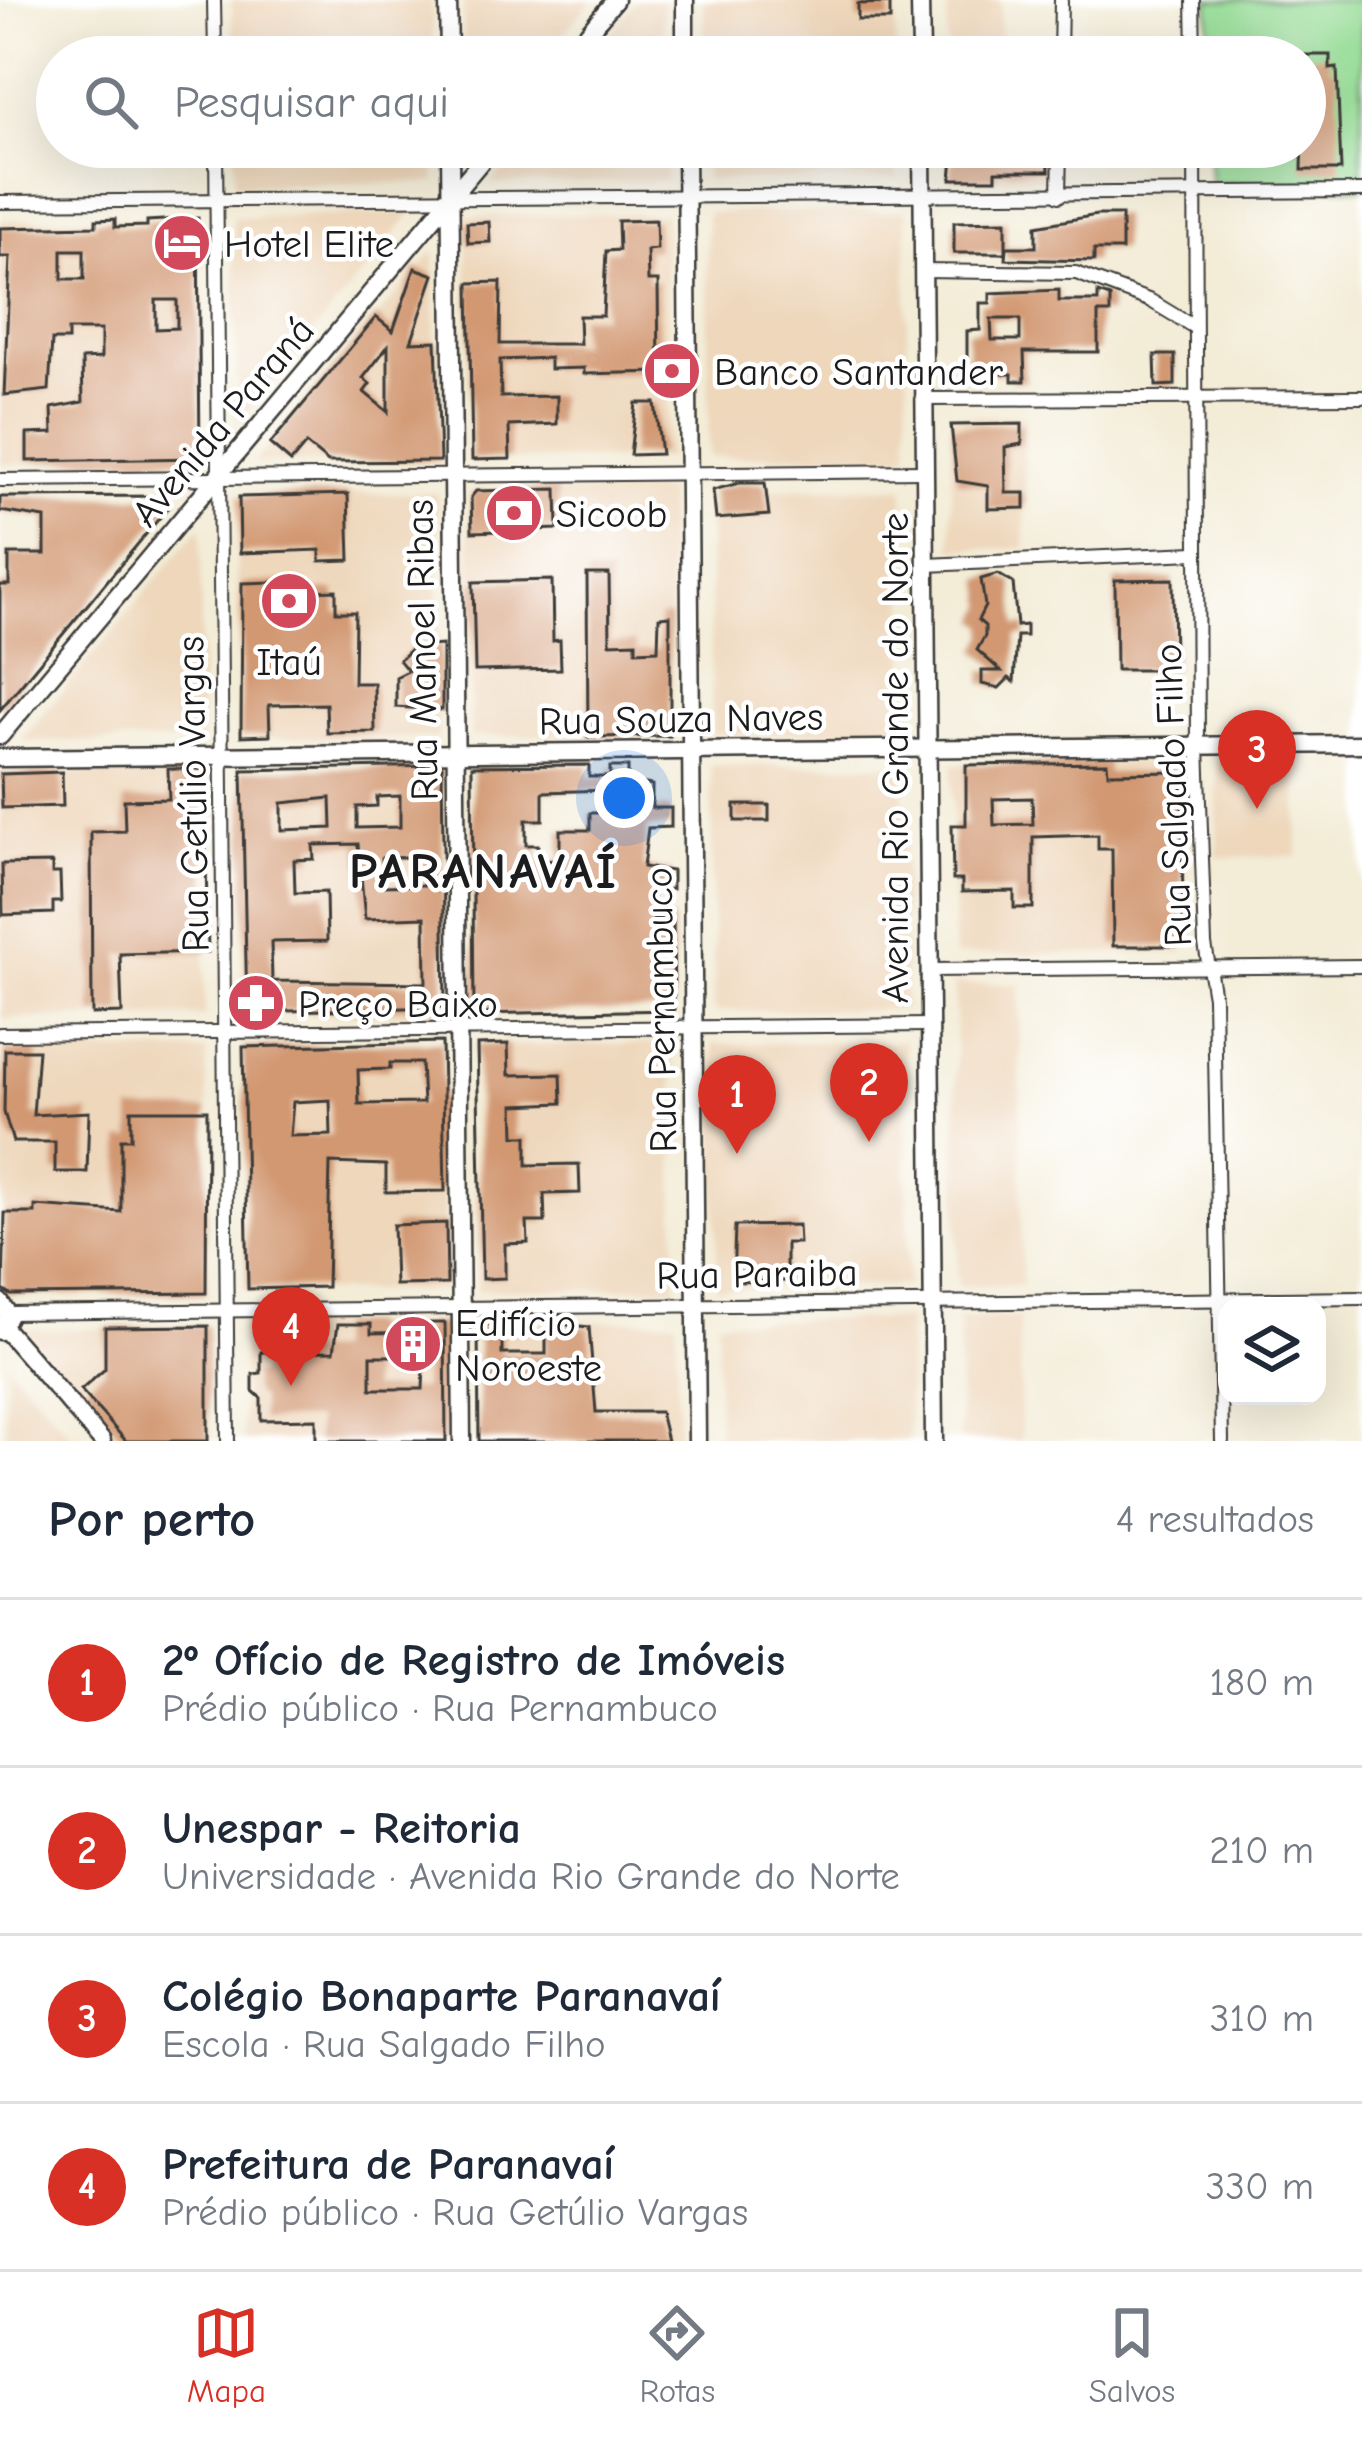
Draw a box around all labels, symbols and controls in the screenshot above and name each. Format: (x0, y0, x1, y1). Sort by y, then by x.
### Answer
search box (36, 36, 1326, 168)
icon: search (78, 69, 144, 135)
text: Pesquisar aqui (174, 76, 449, 128)
hotel icon: Hotel Elite (151, 212, 213, 274)
place label: Hotel Elite (224, 222, 394, 267)
street label: Avenida Paraná (123, 308, 324, 536)
bank icon: Banco Santander (641, 340, 703, 402)
place label: Banco Santander (714, 350, 1003, 395)
bank icon: Sicoob (483, 482, 545, 544)
place label: Sicoob (556, 492, 667, 537)
street label: Rua Manoel Ribas (397, 499, 448, 801)
street label: Avenida Rio Grande do Norte (873, 513, 918, 1003)
bank icon: Itaú (258, 570, 320, 632)
street label: Rua Getúlio Vargas (168, 636, 219, 952)
place label: Itaú (256, 640, 322, 685)
street label: Rua Salgado Filho (1146, 643, 1201, 947)
street label: Rua Souza Naves (538, 695, 824, 744)
pin: 3 (1218, 710, 1296, 809)
your location (594, 768, 654, 828)
district label: PARANAVAÍ (349, 842, 619, 901)
street label: Rua Pernambuco (637, 867, 686, 1153)
pharmacy icon: Preço Baixo (225, 972, 287, 1034)
place label: Preço Baixo (298, 982, 498, 1027)
pin: 2 (830, 1043, 908, 1142)
pin: 1 (698, 1055, 776, 1154)
street label: Rua Paraiba (656, 1250, 858, 1299)
pin: 4 (252, 1287, 330, 1386)
map controls (1218, 1297, 1326, 1405)
button: layers (1218, 1297, 1326, 1405)
place label: Edifício Noroeste (455, 1301, 602, 1391)
building icon: Edifício Noroeste (382, 1313, 444, 1375)
text: Por perto (48, 1490, 255, 1549)
text: 4 resultados (1116, 1497, 1314, 1542)
text: 2º Ofício de Registro de Imóveis (162, 1634, 785, 1686)
text: 1 (79, 1660, 95, 1705)
text: 180 m (1209, 1660, 1314, 1705)
text: Prédio público · Rua Pernambuco (162, 1686, 718, 1731)
text: Unespar - Reitoria (162, 1802, 521, 1854)
text: 2 (77, 1828, 97, 1873)
text: 210 m (1209, 1828, 1314, 1873)
text: Universidade · Avenida Rio Grande do Norte (162, 1854, 900, 1899)
text: Colégio Bonaparte Paranavaí (162, 1970, 721, 2022)
text: 3 (77, 1996, 97, 2041)
text: 310 m (1210, 1996, 1314, 2041)
text: Escola · Rua Salgado Filho (162, 2022, 606, 2067)
text: Prefeitura de Paranavaí (162, 2138, 615, 2190)
text: 4 (78, 2164, 96, 2209)
text: 330 m (1206, 2164, 1314, 2209)
text: Prédio público · Rua Getúlio Vargas (162, 2190, 748, 2235)
tab: Mapa (187, 2300, 266, 2410)
tab: Rotas (639, 2300, 715, 2410)
tab: Salvos (1089, 2300, 1175, 2410)

